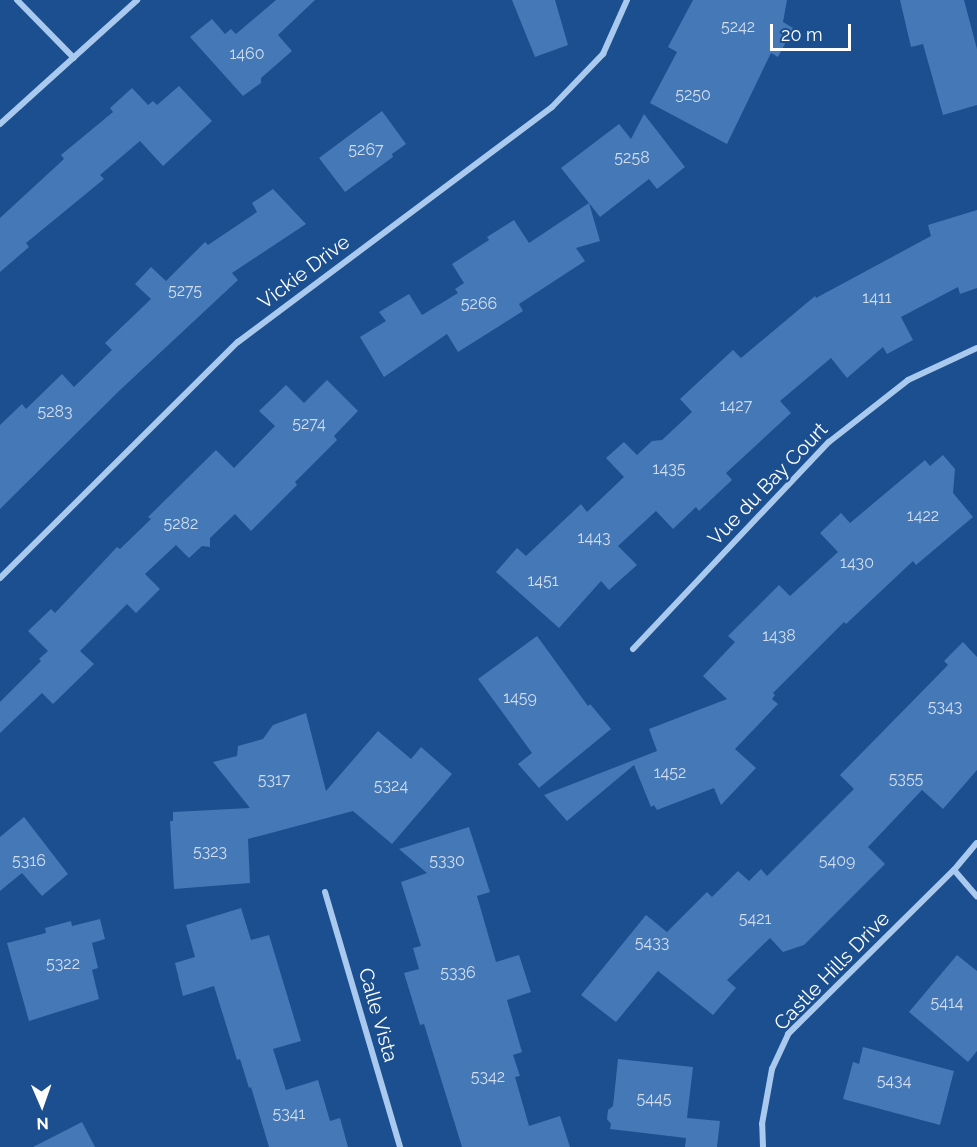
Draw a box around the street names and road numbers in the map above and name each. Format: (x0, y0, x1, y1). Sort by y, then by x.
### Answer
street label: Vickie Drive (253, 230, 355, 314)
street label: Vue du Bay Court (703, 417, 833, 551)
street label: Castle Hills Drive (769, 907, 895, 1035)
street label: Calle Vista (353, 965, 403, 1065)

